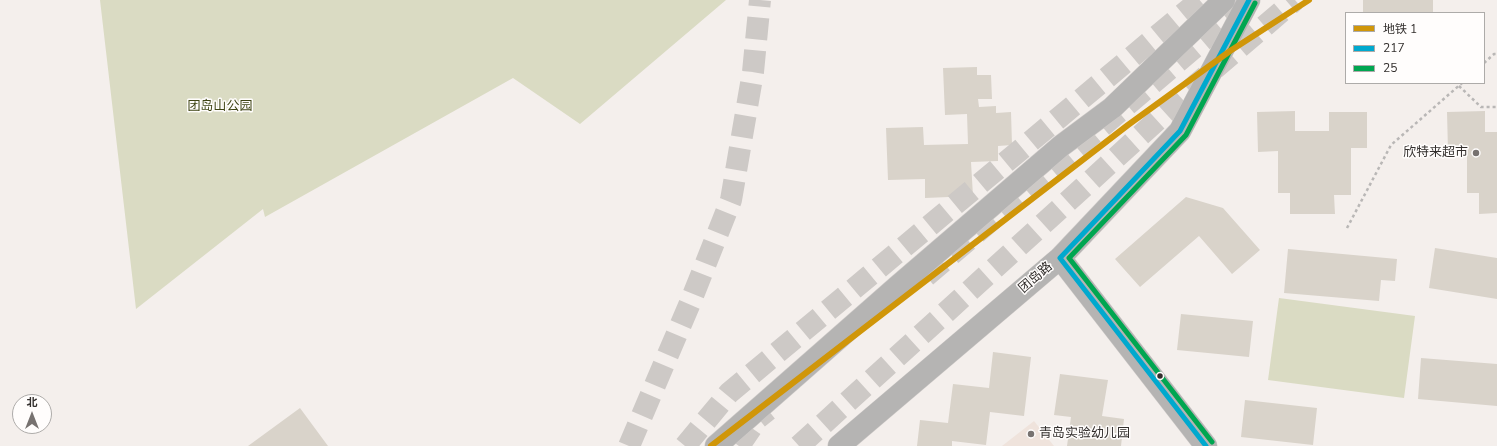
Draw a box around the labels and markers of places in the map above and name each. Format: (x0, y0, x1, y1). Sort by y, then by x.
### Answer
place label: 欣特来超市 (1403, 145, 1468, 161)
marker: 欣特来超市 (1471, 148, 1481, 158)
unlabelled marker (1155, 371, 1165, 381)
place label: 青岛实验幼儿园 (1039, 426, 1130, 442)
marker: 青岛实验幼儿园 (1026, 429, 1036, 439)

